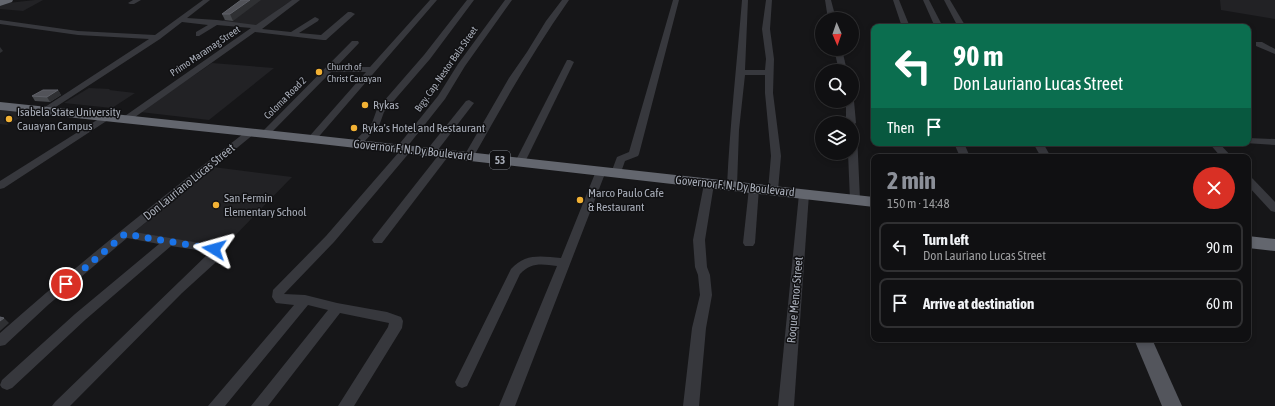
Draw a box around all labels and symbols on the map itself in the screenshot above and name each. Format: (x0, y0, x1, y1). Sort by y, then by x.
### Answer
north arrow (815, 12, 859, 56)
street label: Primo Maramag Street (168, 24, 242, 78)
street label: Brgy. Cap. Nestor Bala Street (412, 24, 480, 114)
place label: Church of Christ Cauayan (327, 61, 382, 84)
marker: Church of Christ Cauayan (314, 67, 324, 77)
street label: Coloma Road 2 (262, 75, 308, 121)
place label: Rykas (373, 98, 399, 112)
marker: Rykas (360, 100, 370, 110)
place label: Isabela State University Cauayan Campus (17, 105, 121, 133)
marker: Isabela State University Cauayan Campus (4, 114, 14, 124)
place label: Ryka's Hotel and Restaurant (362, 121, 486, 135)
marker: Ryka's Hotel and Restaurant (349, 123, 359, 133)
street label: Governor F. N. Dy Boulevard (353, 137, 473, 163)
street label: Don Lauriano Lucas Street (140, 141, 238, 223)
road number: 53 (490, 151, 510, 169)
street label: Governor F. N. Dy Boulevard (675, 173, 795, 199)
place label: Marco Paulo Cafe & Restaurant (588, 186, 664, 214)
place label: San Fermin Elementary School (224, 191, 307, 219)
marker: Marco Paulo Cafe & Restaurant (575, 195, 585, 205)
marker: San Fermin Elementary School (211, 200, 221, 210)
position arrow (193, 228, 235, 270)
street label: Roque Menor Street (784, 256, 806, 344)
pin (49, 267, 83, 301)

